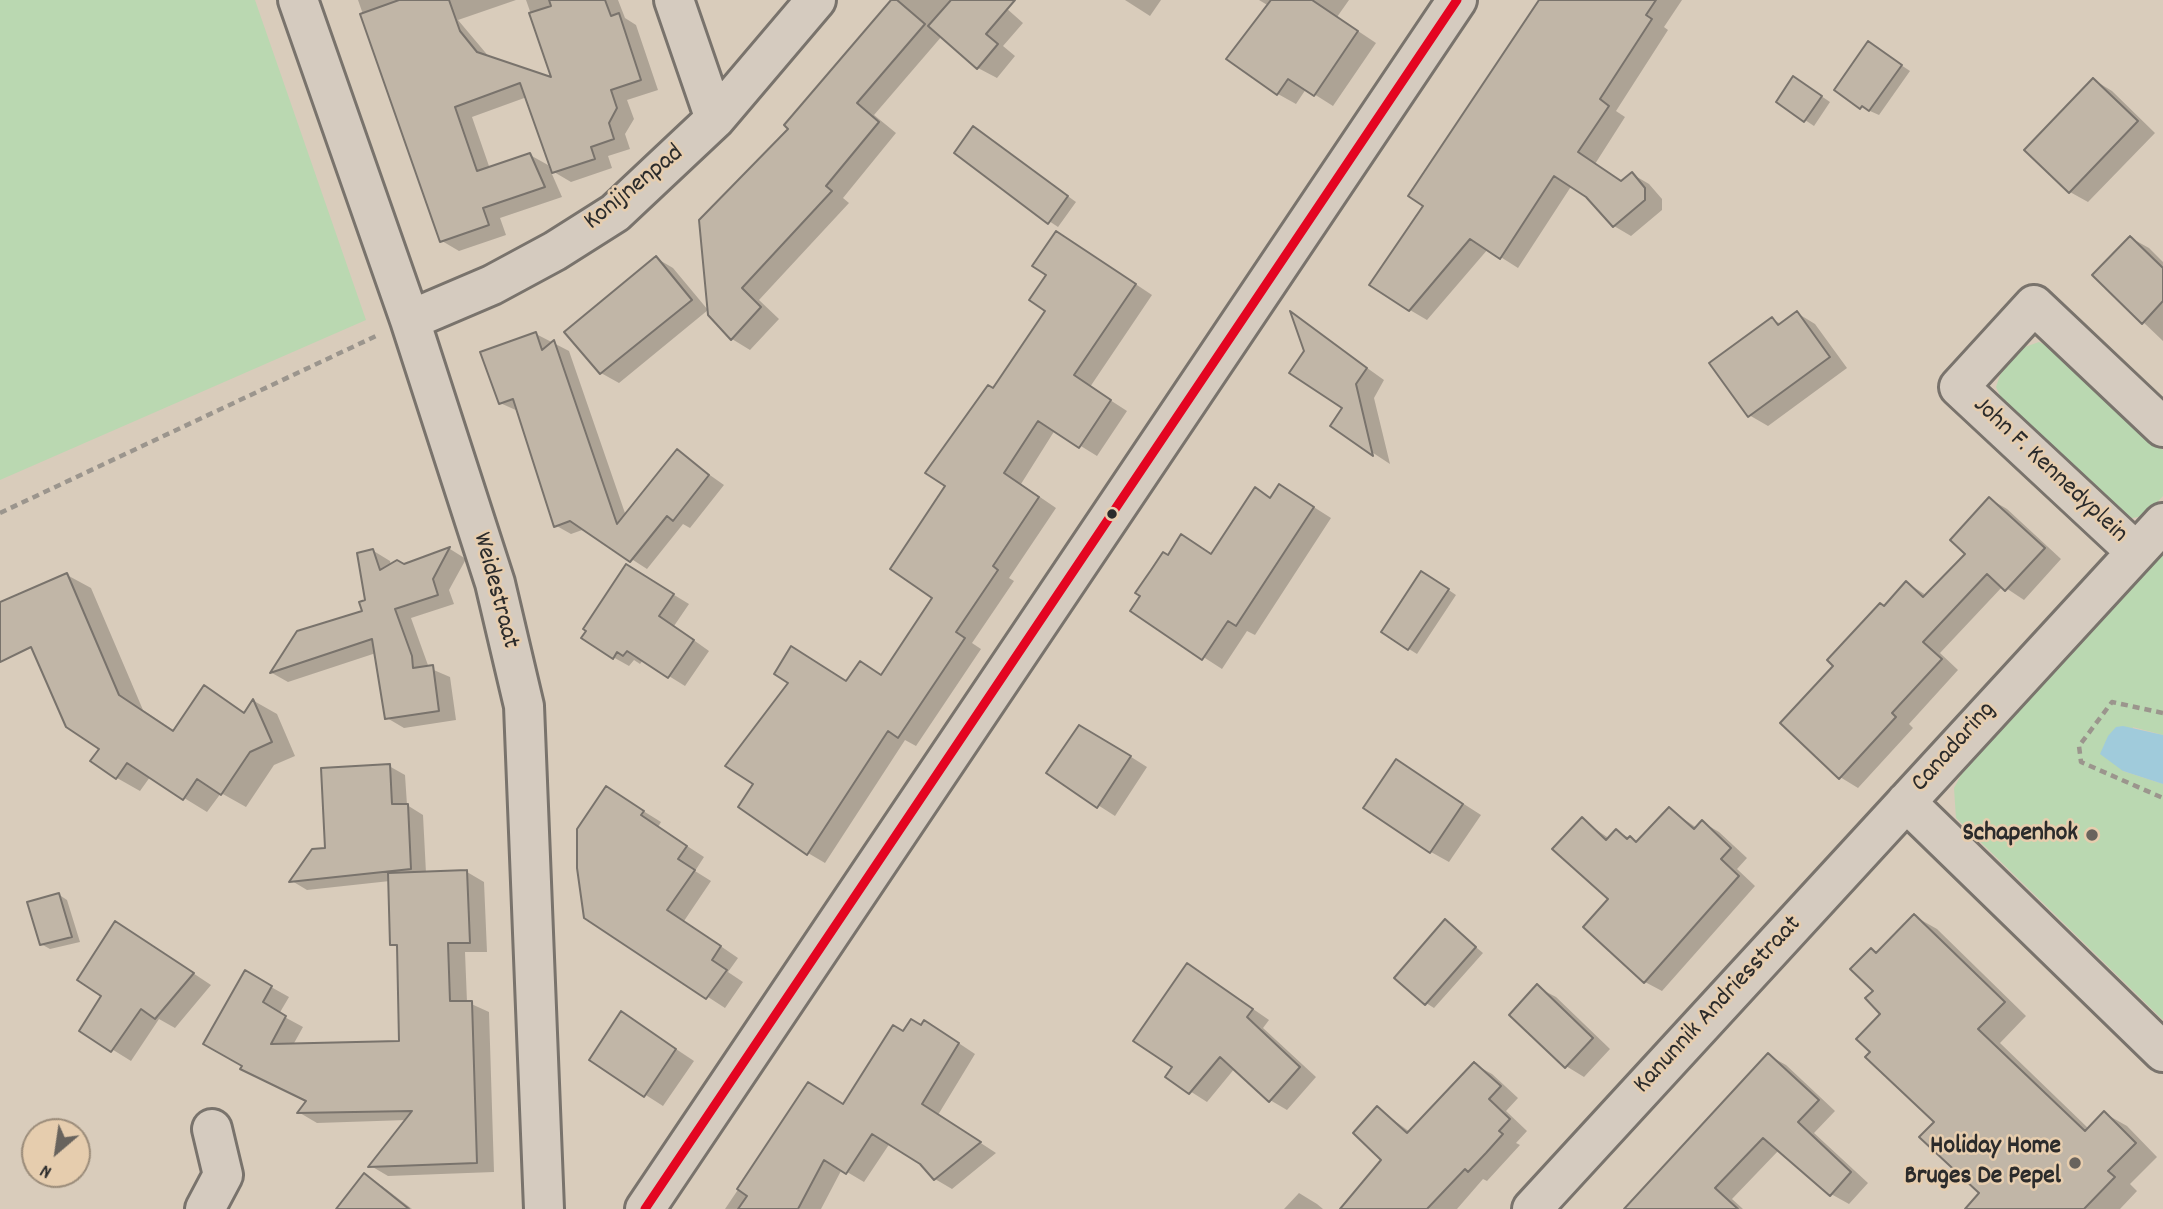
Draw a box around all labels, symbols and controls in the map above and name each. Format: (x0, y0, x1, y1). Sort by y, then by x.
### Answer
street label: Konijnenpad (579, 139, 691, 239)
street label: John F. Kennedyplein (1965, 391, 2133, 551)
unlabelled marker (1105, 507, 1119, 521)
street label: Weidestraat (464, 530, 524, 652)
street label: Canadaring (1906, 696, 2004, 800)
place label: Schapenhok (1962, 819, 2078, 851)
marker: Schapenhok (2084, 827, 2100, 843)
street label: Kanunnik Andriesstraat (1628, 910, 1810, 1102)
north arrow (21, 1118, 91, 1188)
place label: Holiday Home Bruges De Pepel (1904, 1132, 2061, 1194)
marker: Holiday Home Bruges De Pepel (2067, 1155, 2083, 1171)
text: N (36, 1156, 57, 1184)

